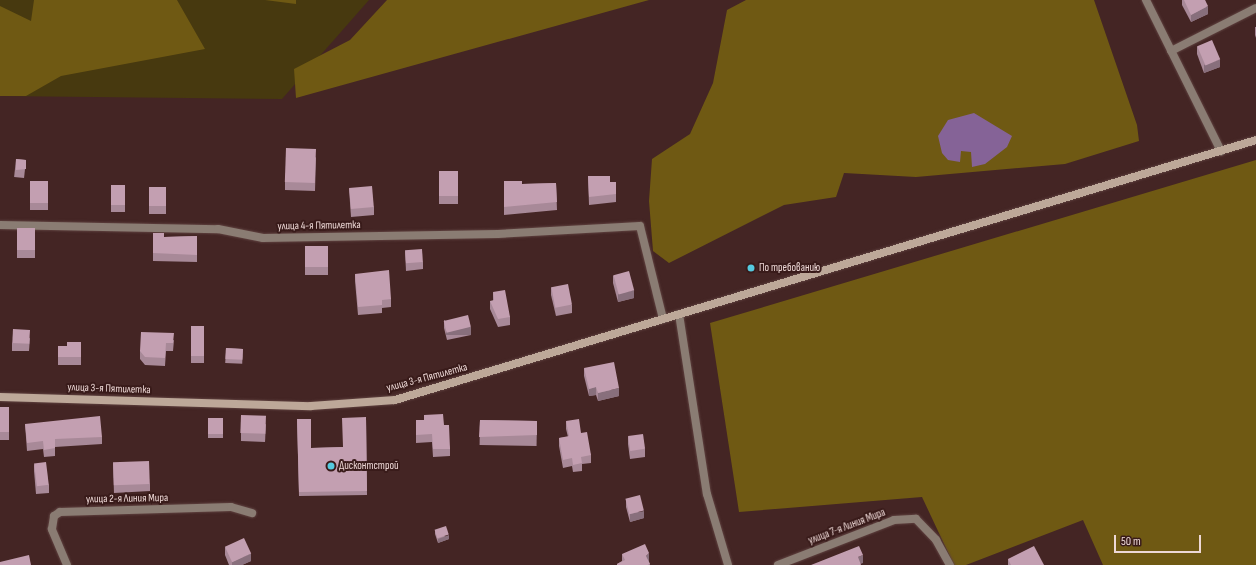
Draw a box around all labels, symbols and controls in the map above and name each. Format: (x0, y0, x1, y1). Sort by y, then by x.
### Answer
street label: улица 4-я Пятилетка (277, 219, 361, 233)
place label: По требованию (759, 261, 820, 275)
marker: По требованию (746, 263, 756, 273)
street label: улица 3-я Пятилетка (385, 361, 469, 395)
street label: улица 3-я Пятилетка (67, 381, 151, 397)
place label: Дисконтстрой (339, 459, 399, 473)
marker: Дисконтстрой (326, 461, 336, 471)
street label: улица 2-я Линия Мира (86, 492, 168, 506)
street label: улица 7-я Линия Мира (807, 506, 887, 548)
scale bar (1116, 527, 1203, 553)
text: 50 m (1121, 534, 1141, 549)

